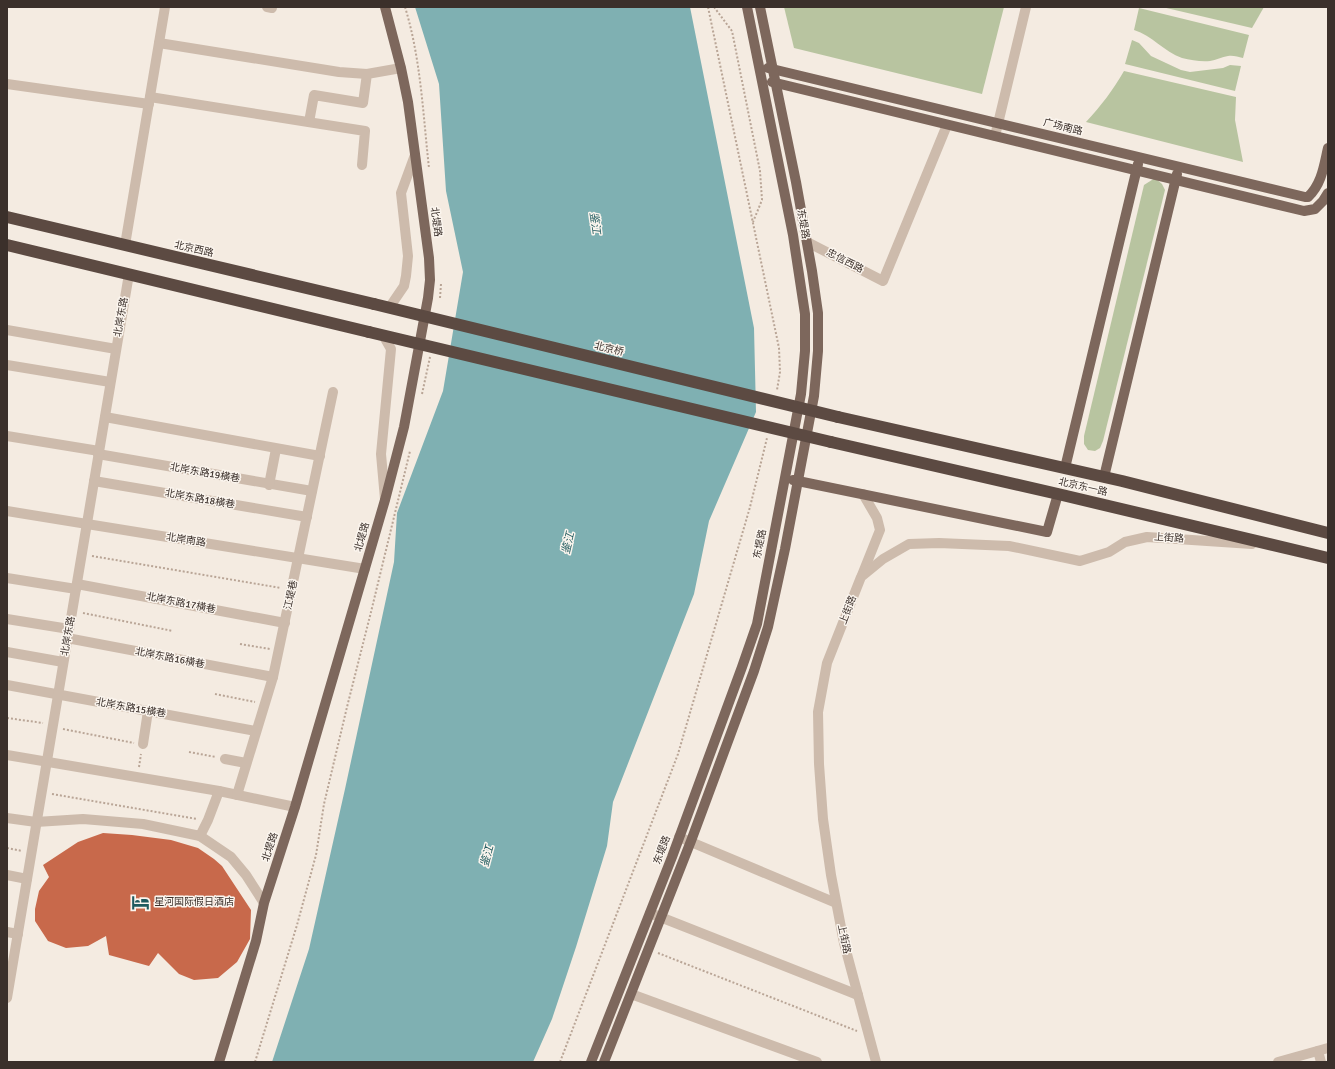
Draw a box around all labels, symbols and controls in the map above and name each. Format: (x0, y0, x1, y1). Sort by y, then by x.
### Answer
street label: 广场南路 (1042, 116, 1084, 138)
street label: 北堤路 (428, 206, 444, 238)
street label: 东堤路 (794, 208, 812, 240)
water label: 鉴江 (587, 211, 603, 236)
street label: 北京西路 (173, 239, 215, 259)
street label: 忠信西路 (824, 247, 866, 275)
street label: 北岸东路 (112, 296, 130, 338)
street label: 北京桥 (593, 340, 625, 358)
street label: 北岸东路19横巷 (169, 461, 241, 485)
street label: 北京东一路 (1057, 476, 1109, 498)
street label: 北岸东路18横巷 (164, 487, 236, 511)
street label: 北堤路 (352, 521, 372, 553)
street label: 东堤路 (751, 528, 769, 560)
water label: 鉴江 (559, 530, 577, 555)
street label: 北岸南路 (165, 531, 207, 549)
street label: 上街路 (1154, 531, 1184, 545)
street label: 江堤巷 (282, 579, 300, 611)
street label: 北岸东路17横巷 (145, 590, 217, 616)
street label: 上街路 (837, 594, 859, 626)
street label: 北岸东路 (59, 615, 77, 657)
street label: 北岸东路16横巷 (134, 645, 206, 671)
street label: 北岸东路15横巷 (95, 696, 167, 720)
street label: 北堤路 (260, 831, 280, 863)
street label: 东堤路 (651, 834, 673, 866)
water label: 鉴江 (478, 843, 496, 868)
hotel icon: 星河国际假日酒店 (131, 892, 151, 912)
place label: 星河国际假日酒店 (154, 896, 234, 908)
street label: 上街路 (835, 923, 853, 955)

